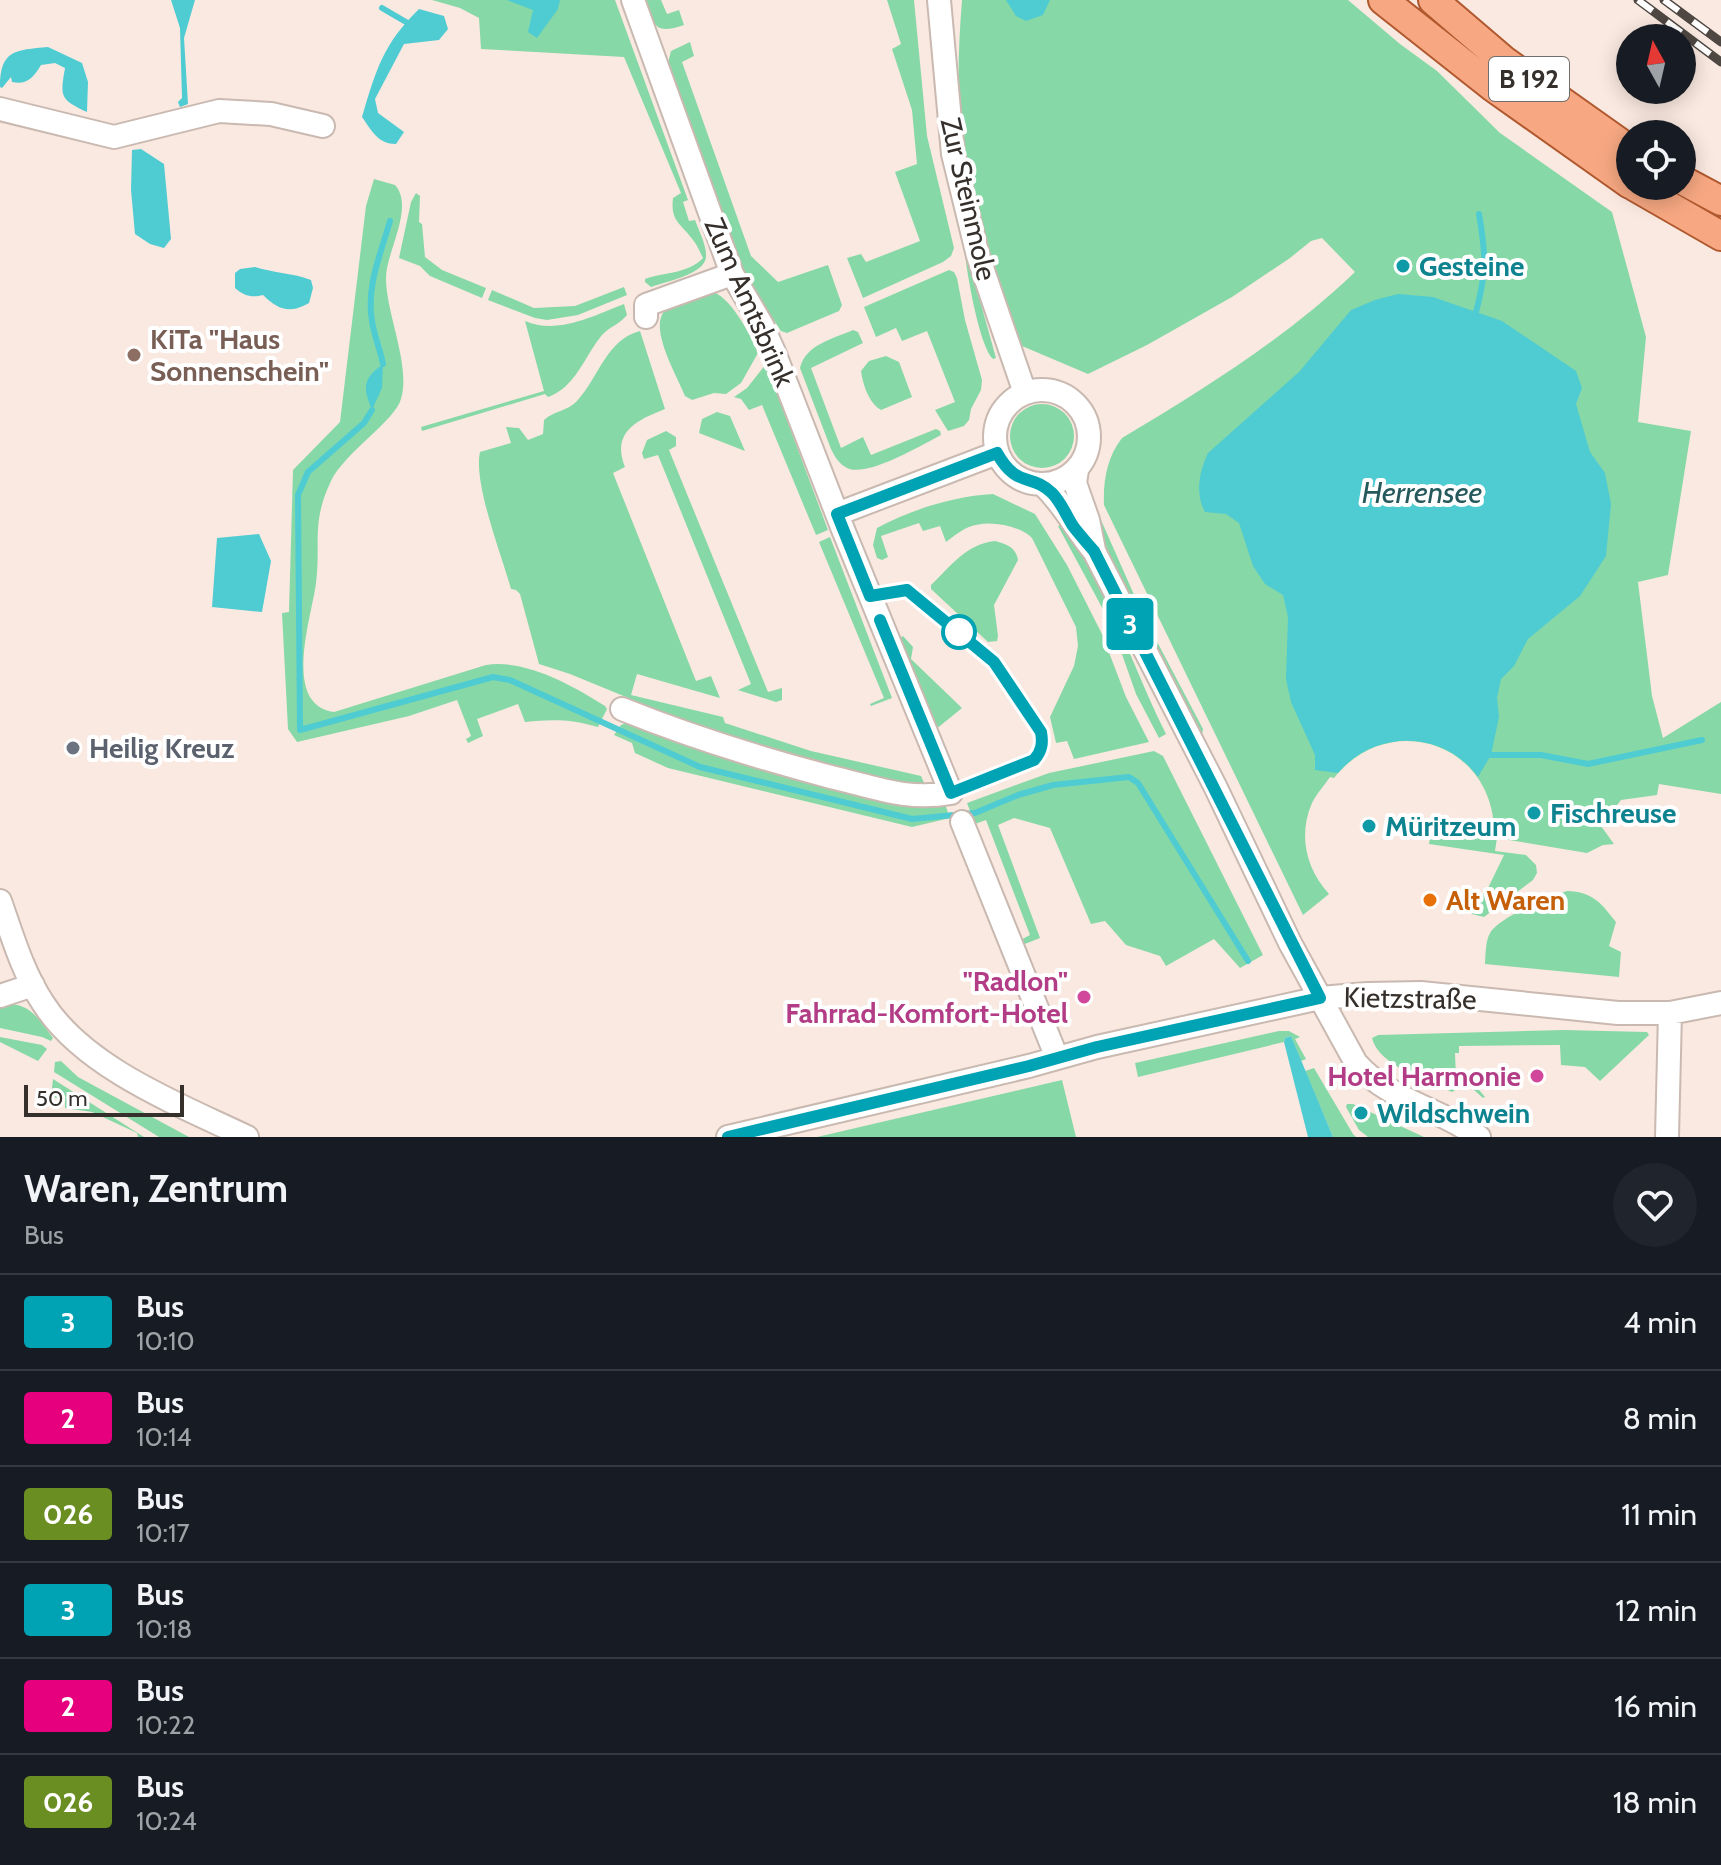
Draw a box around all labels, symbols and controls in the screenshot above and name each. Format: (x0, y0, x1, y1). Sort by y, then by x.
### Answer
north arrow (1616, 24, 1696, 104)
map controls (1616, 24, 1696, 200)
road number: B 192 (1489, 57, 1569, 101)
street label: Zur Steinmole (934, 114, 1004, 284)
button: locate (1616, 120, 1696, 200)
street label: Zum Amtsbrink (698, 212, 803, 392)
place label: Gesteine (1419, 249, 1524, 283)
marker: Gesteine (1394, 257, 1412, 275)
place label: KiTa "Haus Sonnenschein" (150, 322, 329, 388)
marker: KiTa "Haus Sonnenschein" (125, 346, 143, 364)
water label: Herrensee (1362, 474, 1483, 511)
line badge: 3 (1104, 598, 1156, 650)
text: 3 (1122, 607, 1138, 641)
unlabelled marker (942, 615, 976, 649)
place label: Heilig Kreuz (89, 731, 234, 765)
marker: Heilig Kreuz (64, 739, 82, 757)
place label: Fischreuse (1550, 796, 1676, 830)
marker: Fischreuse (1525, 804, 1543, 822)
place label: Müritzeum (1385, 809, 1516, 843)
marker: Müritzeum (1360, 817, 1378, 835)
place label: Alt Waren (1446, 883, 1565, 917)
marker: Alt Waren (1421, 891, 1439, 909)
place label: "Radlon" Fahrrad-Komfort-Hotel (785, 964, 1068, 1030)
street label: Kietzstraße (1343, 980, 1477, 1016)
marker: "Radlon" Fahrrad-Komfort-Hotel (1075, 988, 1093, 1006)
place label: Hotel Harmonie (1327, 1059, 1521, 1093)
marker: Hotel Harmonie (1528, 1067, 1546, 1085)
scale bar (24, 1081, 184, 1117)
text: 50 m (36, 1085, 88, 1112)
place label: Wildschwein (1377, 1096, 1530, 1130)
marker: Wildschwein (1352, 1104, 1370, 1122)
button: heart (1613, 1163, 1697, 1247)
text: Waren, Zentrum (24, 1165, 288, 1212)
text: Bus (24, 1219, 64, 1251)
text: Bus (136, 1288, 184, 1325)
text: 4 min (1623, 1304, 1697, 1341)
text: 3 (60, 1305, 76, 1339)
text: 10:10 (136, 1325, 195, 1357)
text: Bus (136, 1384, 184, 1421)
text: 8 min (1623, 1400, 1697, 1437)
text: 2 (61, 1401, 75, 1435)
text: 10:14 (136, 1421, 192, 1453)
text: Bus (136, 1480, 184, 1517)
text: 11 min (1621, 1496, 1697, 1533)
text: 026 (43, 1497, 93, 1531)
text: 10:17 (136, 1517, 190, 1549)
text: Bus (136, 1576, 184, 1613)
text: 12 min (1615, 1592, 1697, 1629)
text: 3 (60, 1593, 76, 1627)
text: 10:18 (136, 1613, 192, 1645)
text: Bus (136, 1672, 184, 1709)
text: 16 min (1614, 1688, 1697, 1725)
text: 2 (61, 1689, 75, 1723)
text: 10:22 (136, 1709, 195, 1741)
text: Bus (136, 1768, 184, 1805)
text: 18 min (1613, 1784, 1697, 1821)
text: 026 (43, 1785, 93, 1819)
text: 10:24 (136, 1805, 197, 1837)

